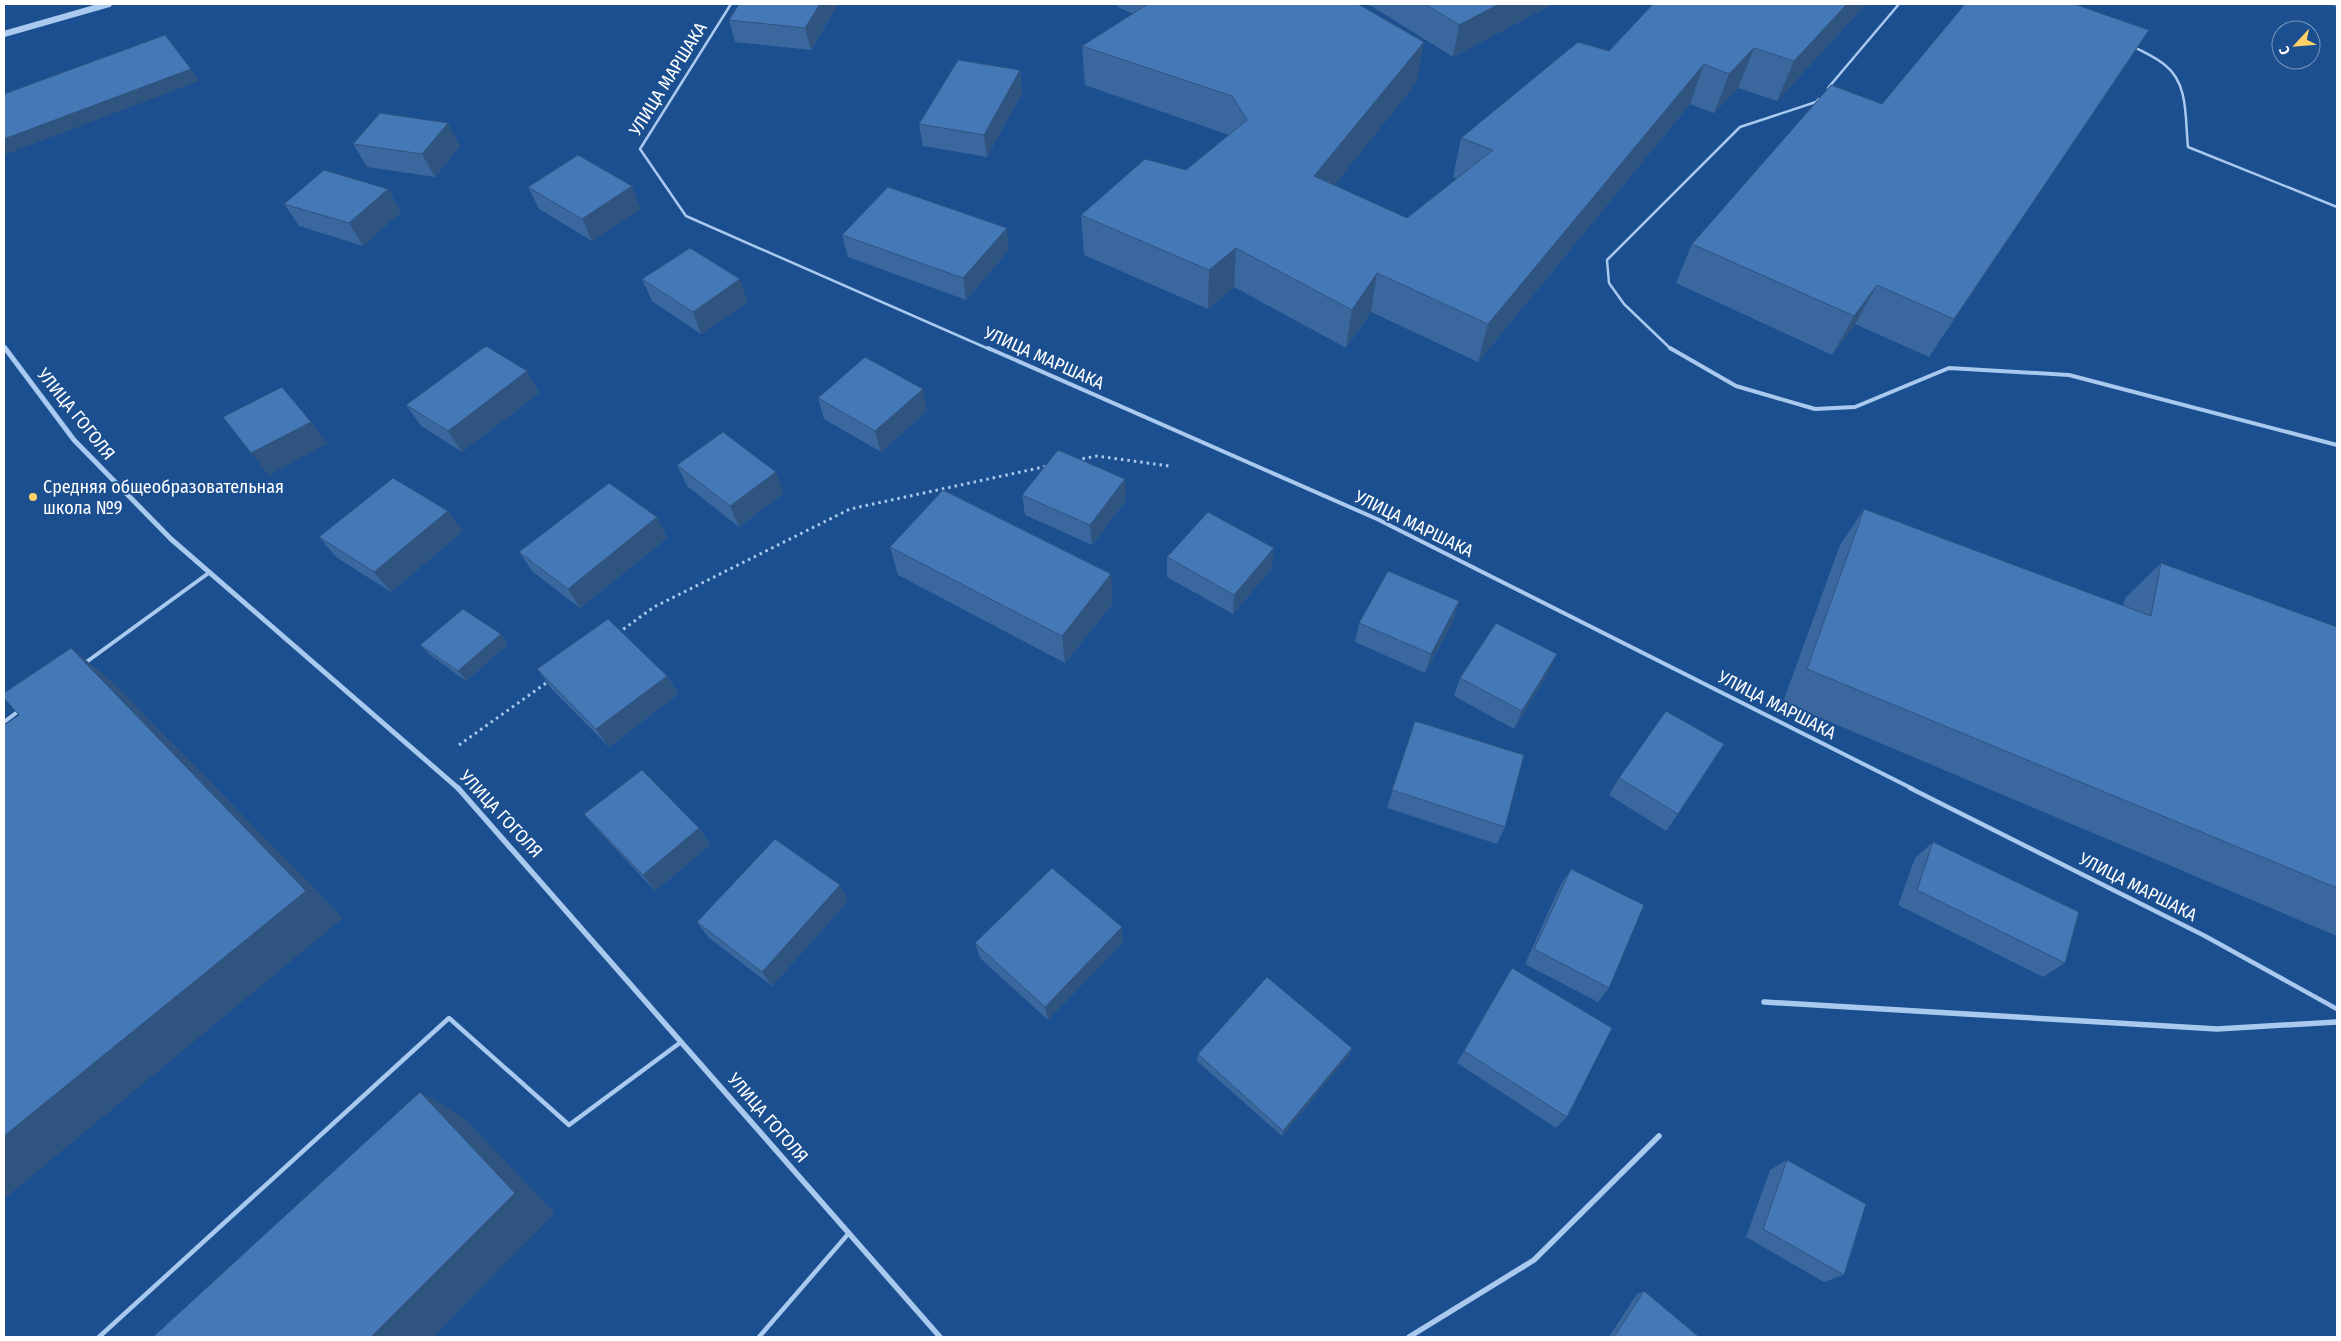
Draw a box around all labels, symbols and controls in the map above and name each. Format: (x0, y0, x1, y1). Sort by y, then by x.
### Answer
street label: УЛИЦА МАРШАКА (624, 18, 712, 141)
north arrow (2271, 20, 2321, 70)
text: С (2275, 43, 2294, 58)
street label: УЛИЦА МАРШАКА (979, 321, 1108, 395)
street label: УЛИЦА ГОГОЛЯ (32, 363, 120, 464)
place label: Средняя общеобразовательная школа №9 (43, 476, 284, 519)
street label: УЛИЦА МАРШАКА (1350, 485, 1477, 563)
marker: Средняя общеобразовательная школа №9 (27, 491, 39, 503)
street label: УЛИЦА МАРШАКА (1713, 665, 1840, 744)
street label: УЛИЦА ГОГОЛЯ (454, 765, 547, 862)
street label: УЛИЦА МАРШАКА (2074, 847, 2201, 926)
street label: УЛИЦА ГОГОЛЯ (722, 1068, 813, 1167)

